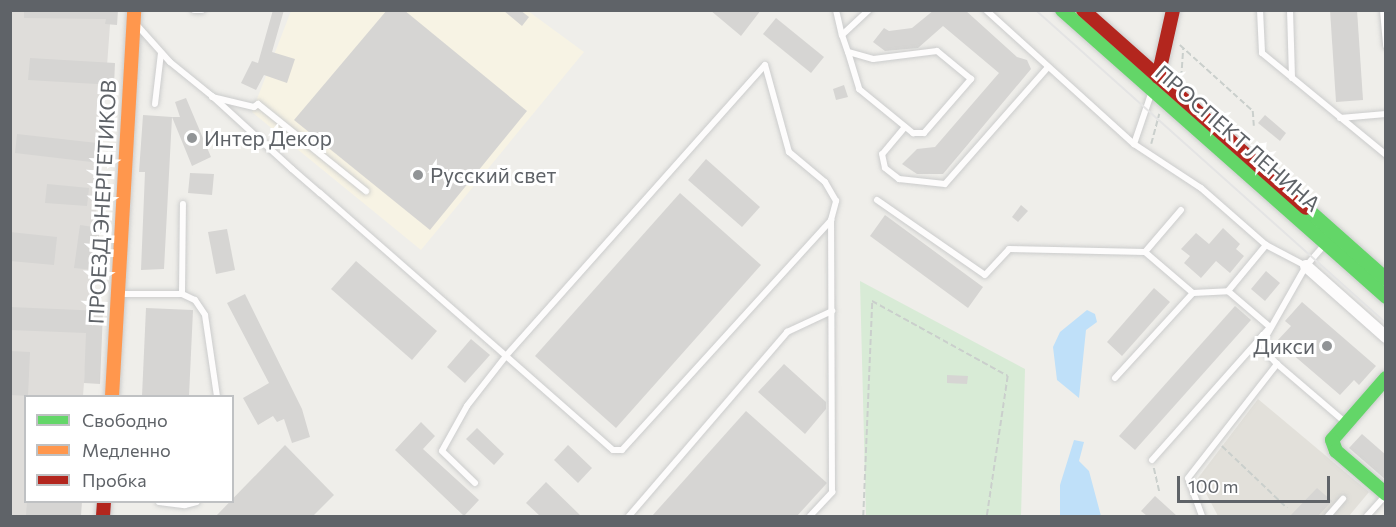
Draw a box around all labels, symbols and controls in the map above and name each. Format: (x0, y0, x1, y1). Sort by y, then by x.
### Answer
street label: ПРОСПЕКТ ЛЕНИНА (1150, 60, 1326, 216)
street label: ПРОЕЗД ЭНЕРГЕТИКОВ (83, 79, 121, 325)
place label: Интер Декор (204, 125, 332, 151)
marker: Интер Декор (185, 131, 199, 145)
place label: Русский свет (430, 162, 556, 188)
marker: Русский свет (411, 168, 425, 182)
place label: Дикси (1253, 333, 1315, 359)
marker: Дикси (1320, 339, 1334, 353)
legend (24, 395, 234, 503)
text: Свободно (82, 409, 168, 431)
text: Медленно (82, 439, 171, 461)
scale bar (1180, 464, 1333, 502)
text: Пробка (82, 469, 147, 491)
text: 100 m (1188, 475, 1238, 497)

